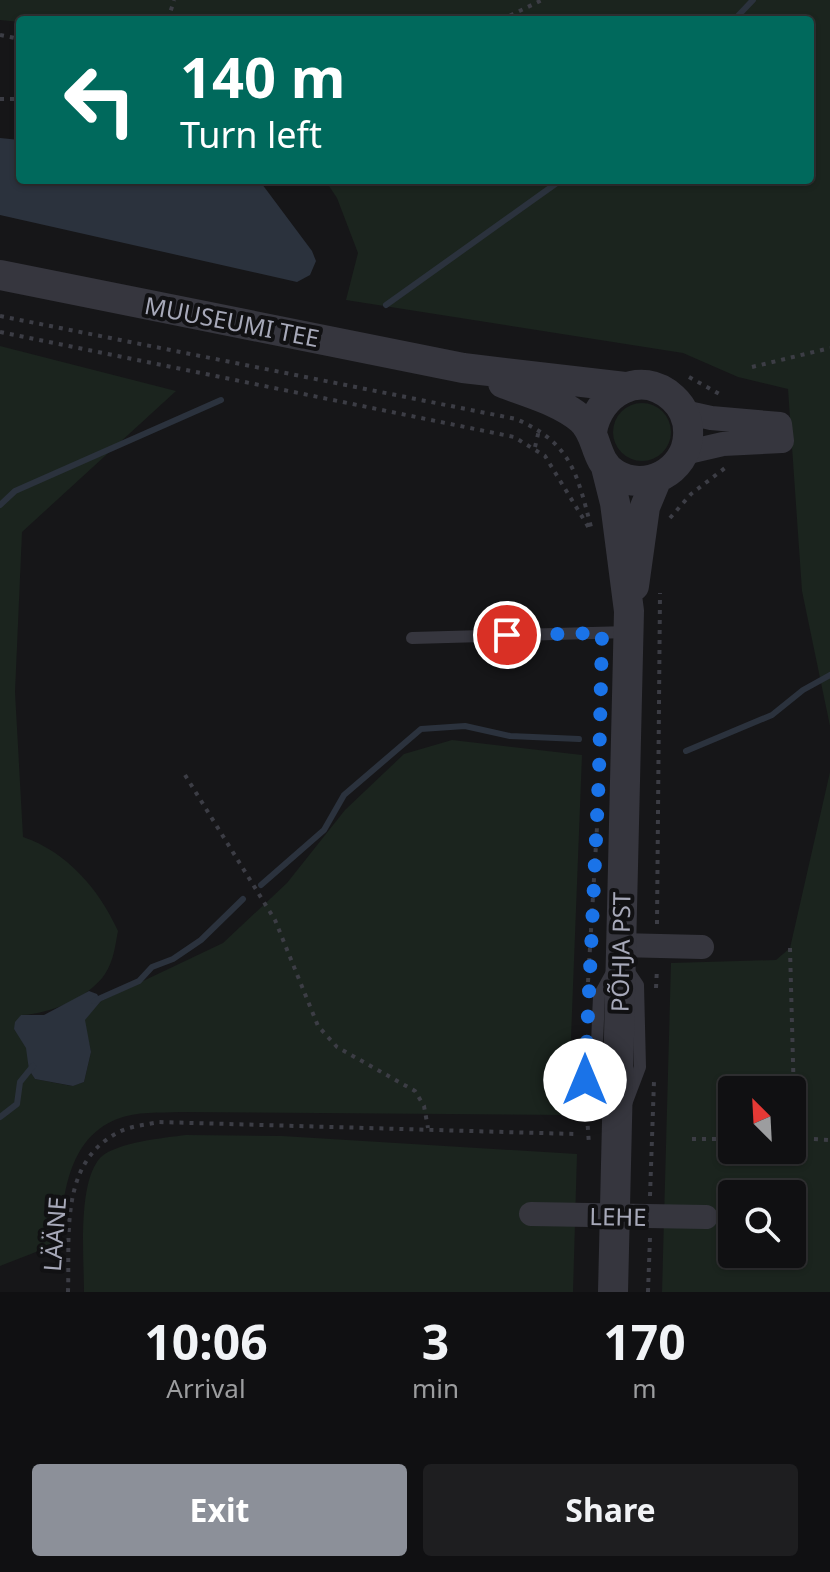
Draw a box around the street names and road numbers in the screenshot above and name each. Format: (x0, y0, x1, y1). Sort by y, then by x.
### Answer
street label: MUUSEUMI TEE (142, 288, 322, 354)
street label: PÕHJA PST (602, 891, 638, 1012)
street label: LÄÄNE (35, 1196, 73, 1272)
street label: LEHE (589, 1199, 647, 1233)

